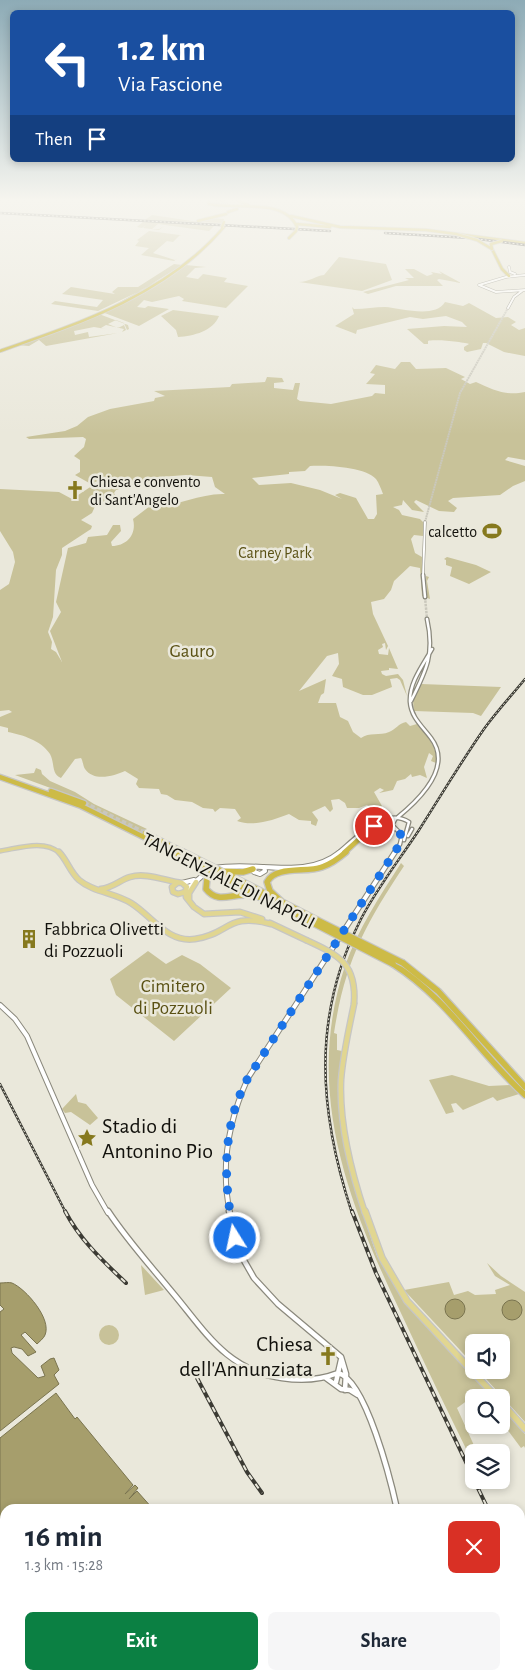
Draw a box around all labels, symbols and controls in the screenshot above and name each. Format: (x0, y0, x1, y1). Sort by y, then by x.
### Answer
icon: left (35, 30, 100, 95)
text: 1.2 km (118, 32, 206, 67)
text: Via Fascione (118, 73, 223, 95)
icon: arrive (83, 125, 111, 153)
text: Then (35, 130, 73, 149)
place label: Chiesa e convento di Sant'Angelo (90, 474, 201, 508)
church icon: Chiesa e convento di Sant'Angelo (64, 479, 86, 501)
sports icon: calcetto (481, 520, 503, 542)
place label: calcetto (428, 524, 477, 540)
park label: Carney Park (238, 545, 312, 562)
park label: Gauro (170, 642, 214, 661)
pin (353, 805, 395, 847)
icon: arrive (360, 812, 388, 840)
street label: TANGENZIALE DI NAPOLI (139, 829, 318, 933)
place label: Fabbrica Olivetti di Pozzuoli (44, 920, 164, 961)
building icon: Fabbrica Olivetti di Pozzuoli (18, 928, 40, 950)
park label: Cimitero di Pozzuoli (133, 977, 213, 1018)
place label: Stadio di Antonino Pio (102, 1115, 213, 1162)
place icon: Stadio di Antonino Pio (76, 1127, 98, 1149)
position arrow (208, 1211, 260, 1263)
place label: Chiesa dell'Annunziata (179, 1333, 313, 1380)
map controls (465, 1334, 510, 1489)
button: sound (465, 1334, 510, 1379)
church icon: Chiesa dell'Annunziata (317, 1345, 339, 1367)
button: search (465, 1389, 510, 1434)
button: layers (465, 1444, 510, 1489)
button: close (448, 1521, 500, 1573)
text: 16 min (25, 1522, 103, 1552)
text: 1.3 km · 15:28 (25, 1557, 103, 1573)
button: Exit (25, 1612, 258, 1670)
button: Share (268, 1612, 500, 1670)

